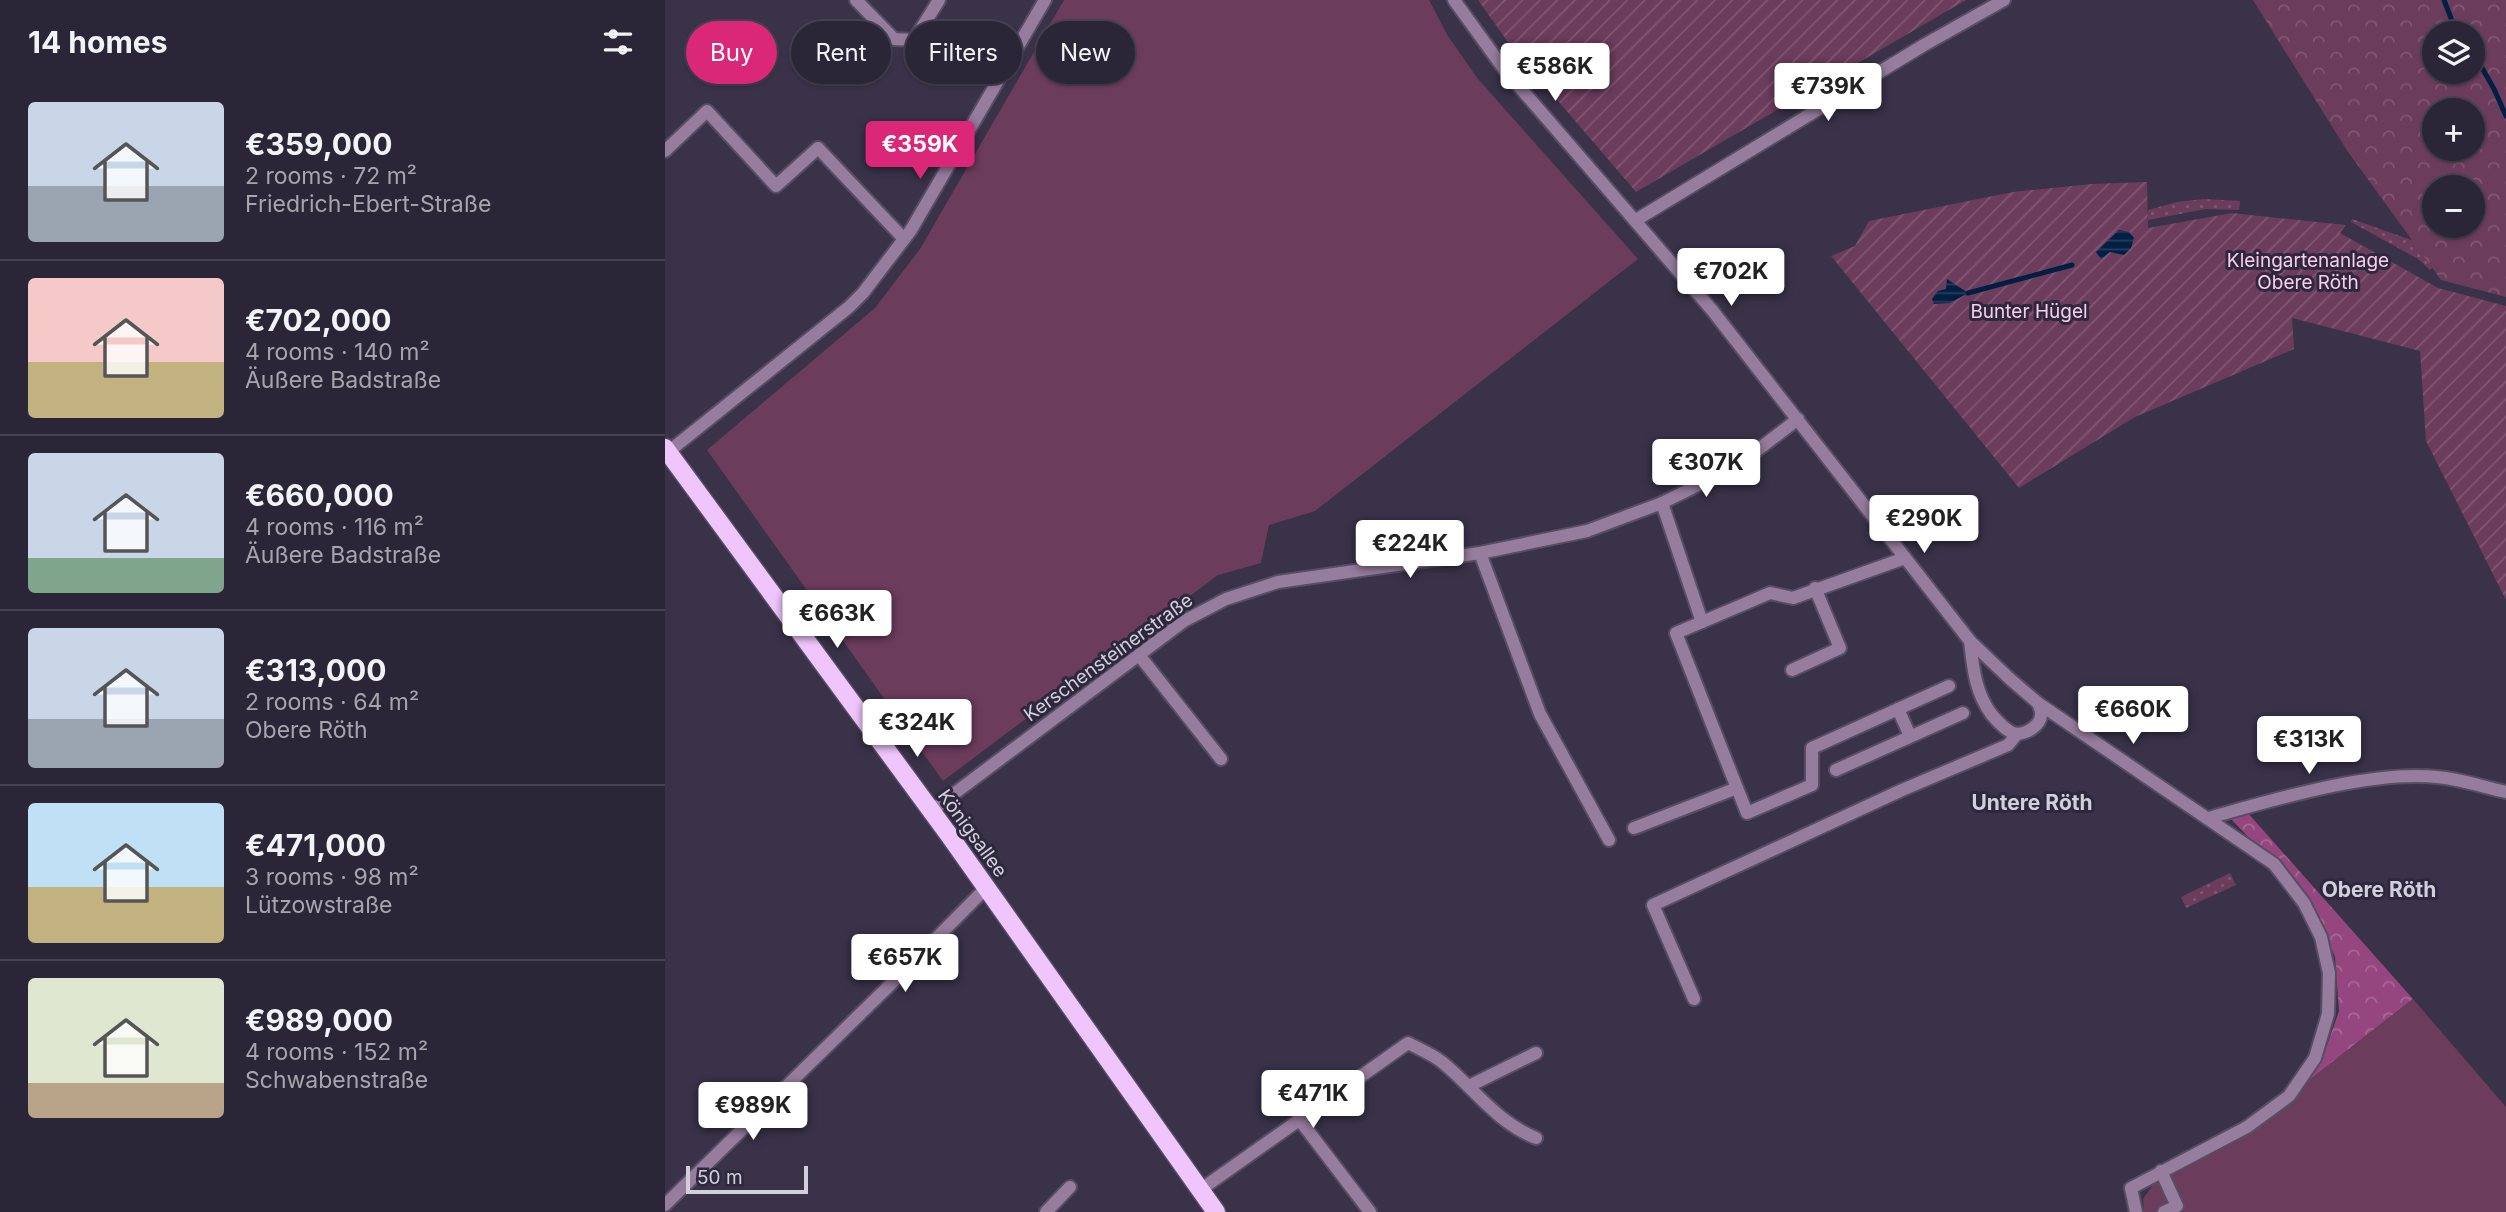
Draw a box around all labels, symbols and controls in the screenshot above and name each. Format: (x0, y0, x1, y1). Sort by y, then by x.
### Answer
chip: Buy (686, 21, 777, 84)
chip: Rent (791, 21, 891, 84)
chip: Filters (905, 21, 1022, 84)
chip: New (1036, 21, 1135, 84)
map controls (2422, 21, 2485, 238)
button: layers (2422, 21, 2485, 84)
icon: filters (599, 23, 637, 61)
text: 14 homes (28, 24, 167, 60)
pin: €586K (1506, 43, 1604, 103)
text: €586K (1517, 52, 1593, 80)
pin: €739K (1779, 64, 1877, 123)
text: €739K (1790, 72, 1866, 100)
button: + (2422, 98, 2485, 161)
pin: €359K (871, 122, 969, 181)
text: €359,000 (245, 126, 393, 162)
icon: home (84, 130, 168, 214)
text: €359K (882, 130, 958, 158)
text: 2 rooms · 72 m² (245, 162, 417, 190)
button: − (2422, 175, 2485, 238)
text: Friedrich-Ebert-Straße (245, 190, 491, 218)
pin: €702K (1682, 248, 1780, 308)
park label: Kleingartenanlage Obere Röth (2227, 249, 2389, 294)
text: €702K (1693, 257, 1769, 285)
park label: Bunter Hügel (1970, 300, 2088, 323)
text: €702,000 (245, 302, 391, 338)
icon: home (84, 306, 168, 390)
text: 4 rooms · 140 m² (245, 338, 430, 366)
text: Äußere Badstraße (245, 366, 441, 394)
pin: €307K (1657, 440, 1755, 499)
text: €307K (1668, 448, 1744, 476)
text: €660,000 (245, 477, 394, 513)
icon: home (84, 481, 168, 565)
pin: €290K (1875, 496, 1973, 555)
text: €290K (1885, 504, 1963, 532)
text: 4 rooms · 116 m² (245, 513, 424, 541)
pin: €224K (1361, 520, 1459, 580)
text: €224K (1372, 529, 1448, 557)
text: Äußere Badstraße (245, 541, 441, 569)
street label: Kerschensteinerstraße (1020, 589, 1197, 726)
pin: €663K (788, 590, 886, 650)
text: €663K (798, 599, 876, 627)
text: €313,000 (245, 652, 386, 688)
icon: home (84, 656, 168, 740)
pin: €660K (2084, 686, 2182, 746)
text: 2 rooms · 64 m² (245, 688, 419, 716)
text: €660K (2094, 695, 2172, 723)
pin: €324K (868, 700, 966, 759)
text: €324K (879, 708, 955, 736)
text: Obere Röth (245, 716, 368, 744)
pin: €313K (2260, 716, 2358, 776)
text: €313K (2273, 725, 2345, 753)
street label: Königsallee (933, 785, 1012, 882)
district label: Untere Röth (1971, 790, 2093, 815)
text: €471,000 (245, 827, 386, 863)
icon: home (84, 831, 168, 915)
text: 3 rooms · 98 m² (245, 863, 419, 891)
district label: Obere Röth (2322, 877, 2436, 902)
text: Lützowstraße (245, 891, 393, 919)
pin: €657K (856, 934, 954, 994)
text: €657K (867, 943, 943, 971)
text: €989,000 (245, 1002, 393, 1038)
icon: home (84, 1006, 168, 1090)
text: 4 rooms · 152 m² (245, 1038, 428, 1066)
text: Schwabenstraße (245, 1066, 428, 1094)
pin: €471K (1264, 1070, 1362, 1130)
text: €471K (1277, 1079, 1349, 1107)
pin: €989K (704, 1082, 802, 1142)
text: €989K (714, 1091, 792, 1119)
scale bar (686, 1163, 809, 1195)
text: 50 m (697, 1166, 743, 1189)

